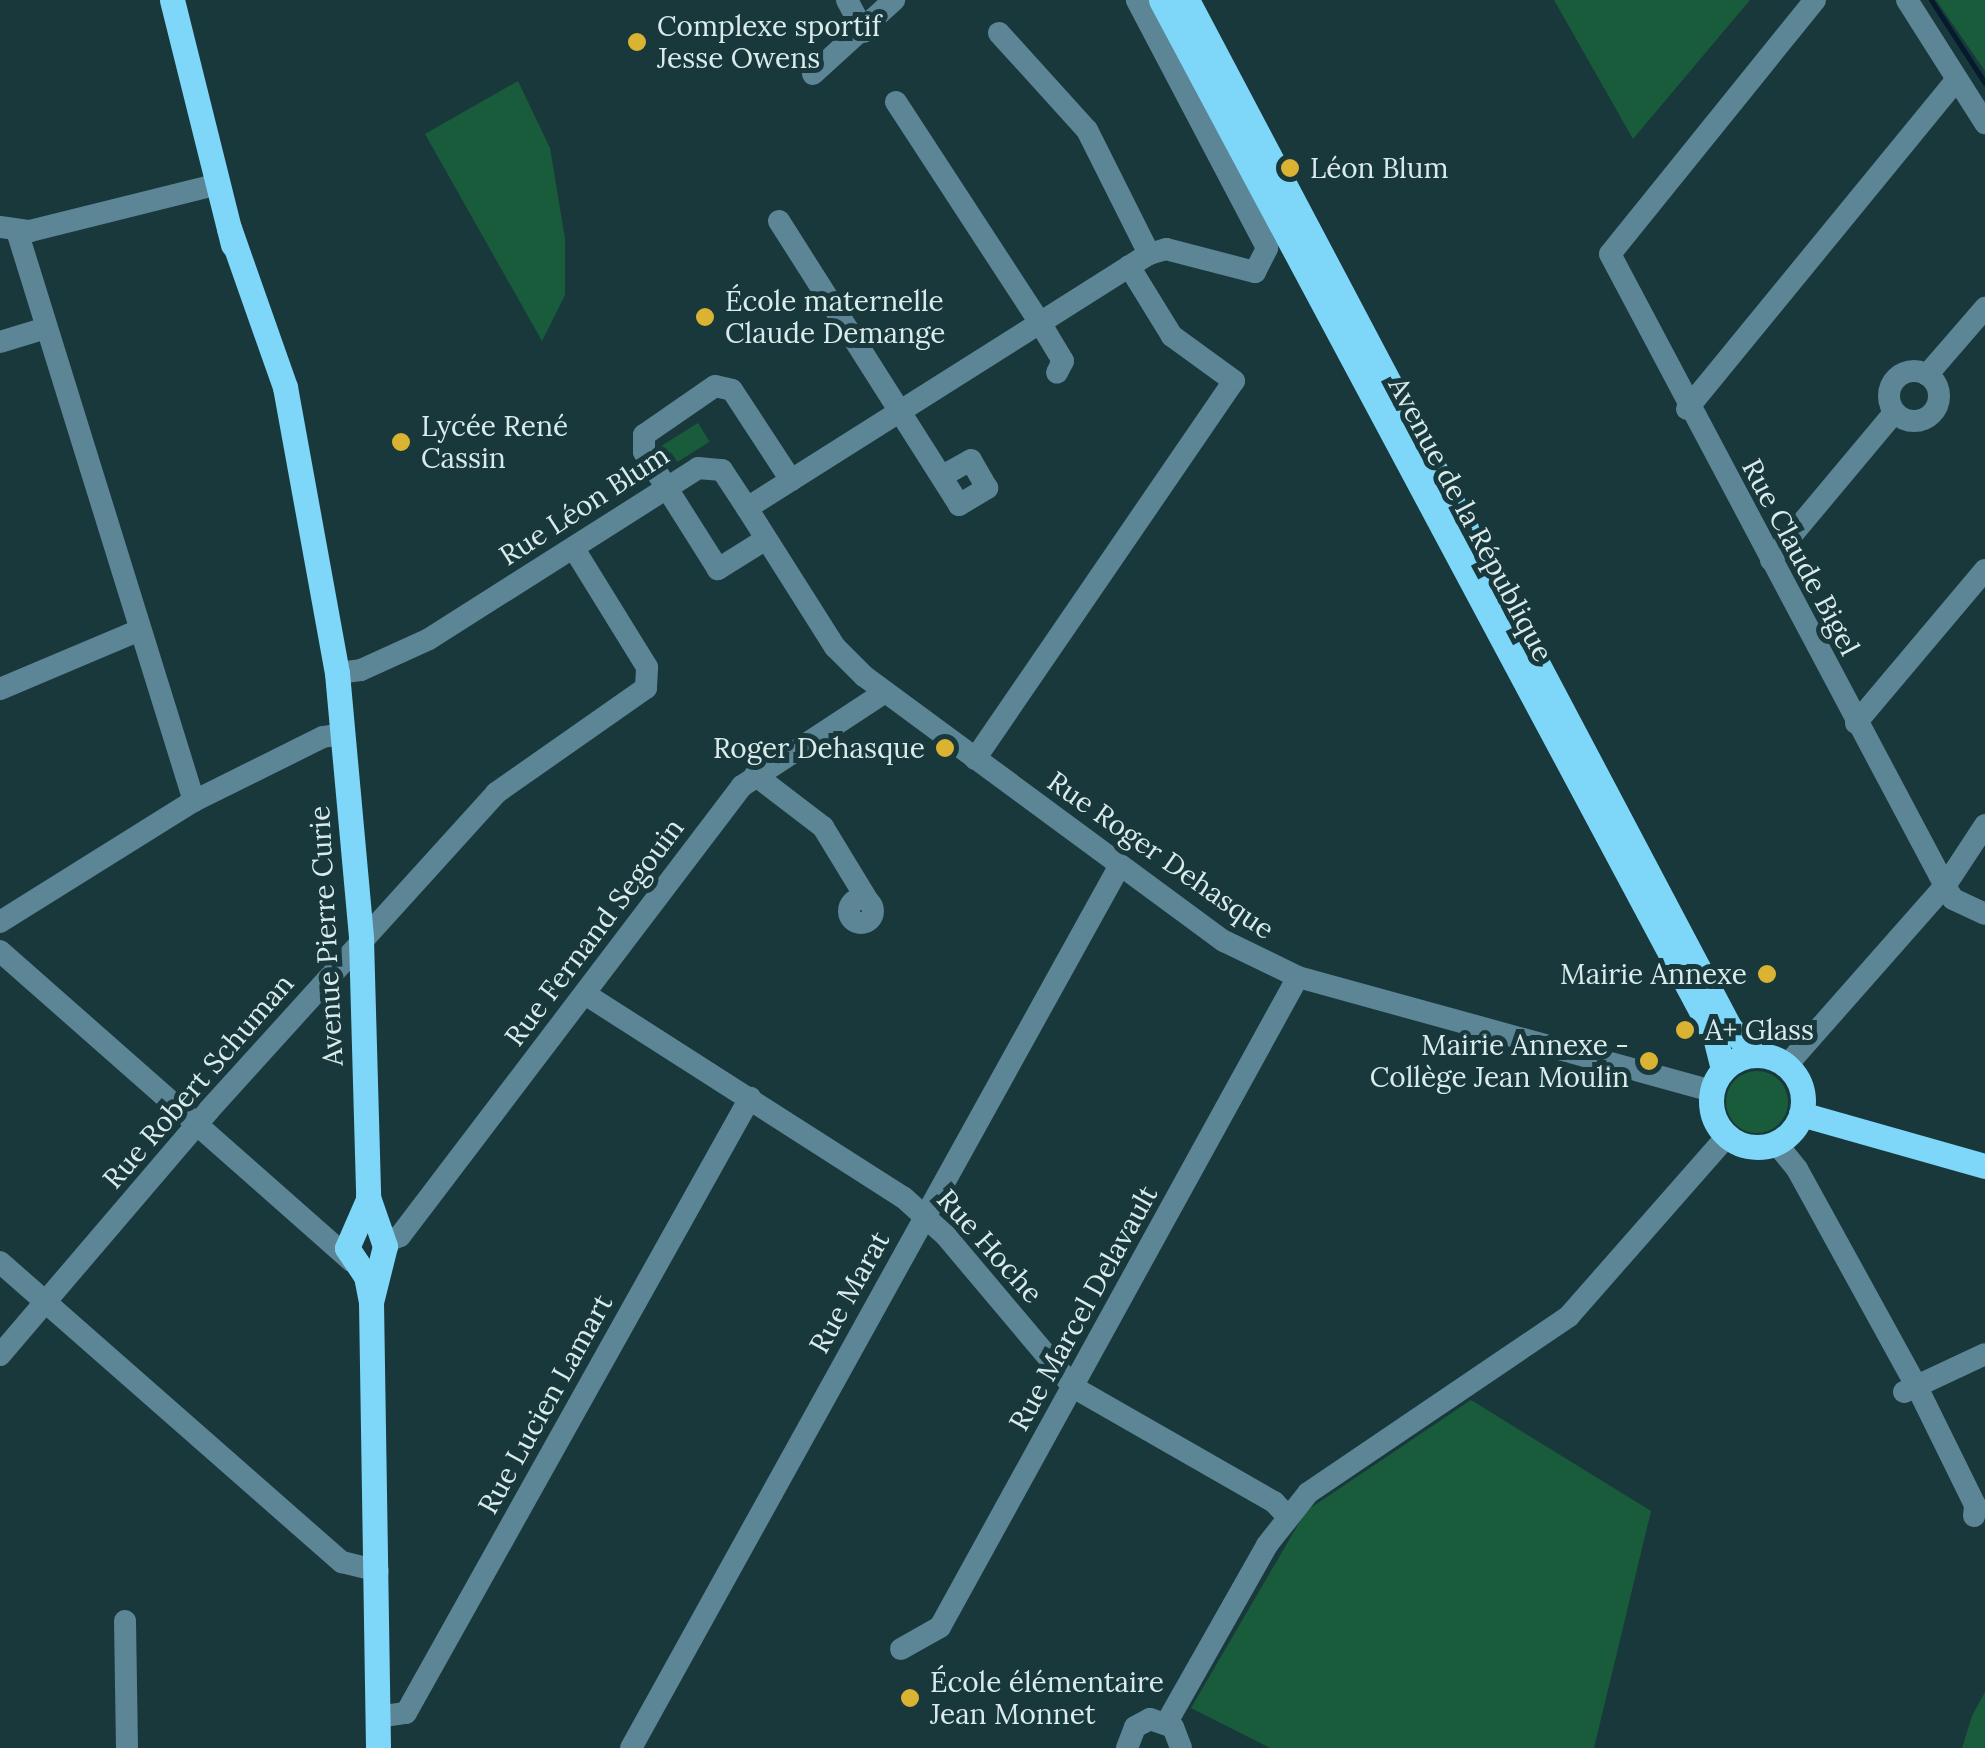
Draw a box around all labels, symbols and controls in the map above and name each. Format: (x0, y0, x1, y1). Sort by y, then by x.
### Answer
place label: Complexe sportif Jesse Owens (657, 9, 881, 75)
marker: Complexe sportif Jesse Owens (626, 31, 648, 53)
place label: Léon Blum (1310, 151, 1448, 185)
marker: Léon Blum (1279, 157, 1301, 179)
place label: École maternelle Claude Demange (725, 284, 945, 350)
marker: École maternelle Claude Demange (694, 306, 716, 328)
street label: Avenue de la République (1382, 371, 1560, 667)
place label: Lycée René Cassin (421, 409, 568, 475)
marker: Lycée René Cassin (390, 431, 412, 453)
street label: Rue Léon Blum (493, 438, 675, 572)
street label: Rue Claude Bigel (1735, 453, 1867, 661)
place label: Roger Dehasque (713, 731, 925, 765)
marker: Roger Dehasque (934, 737, 956, 759)
street label: Rue Roger Dehasque (1041, 764, 1281, 946)
street label: Avenue Pierre Curie (302, 805, 350, 1067)
street label: Rue Fernand Segouin (498, 812, 690, 1052)
place label: Mairie Annexe (1560, 957, 1747, 991)
marker: Mairie Annexe (1756, 963, 1778, 985)
street label: Rue Robert Schuman (96, 967, 300, 1195)
place label: A+ Glass (1705, 1013, 1814, 1047)
marker: A+ Glass (1674, 1019, 1696, 1041)
place label: Mairie Annexe - Collège Jean Moulin (1370, 1028, 1629, 1094)
marker: Mairie Annexe - Collège Jean Moulin (1638, 1050, 1660, 1072)
street label: Rue Marcel Delavault (1002, 1180, 1164, 1436)
street label: Rue Hoche (930, 1182, 1050, 1310)
street label: Rue Marat (802, 1225, 896, 1359)
street label: Rue Lucien Lamart (471, 1288, 619, 1520)
place label: École élémentaire Jean Monnet (930, 1665, 1164, 1731)
marker: École élémentaire Jean Monnet (899, 1687, 921, 1709)

